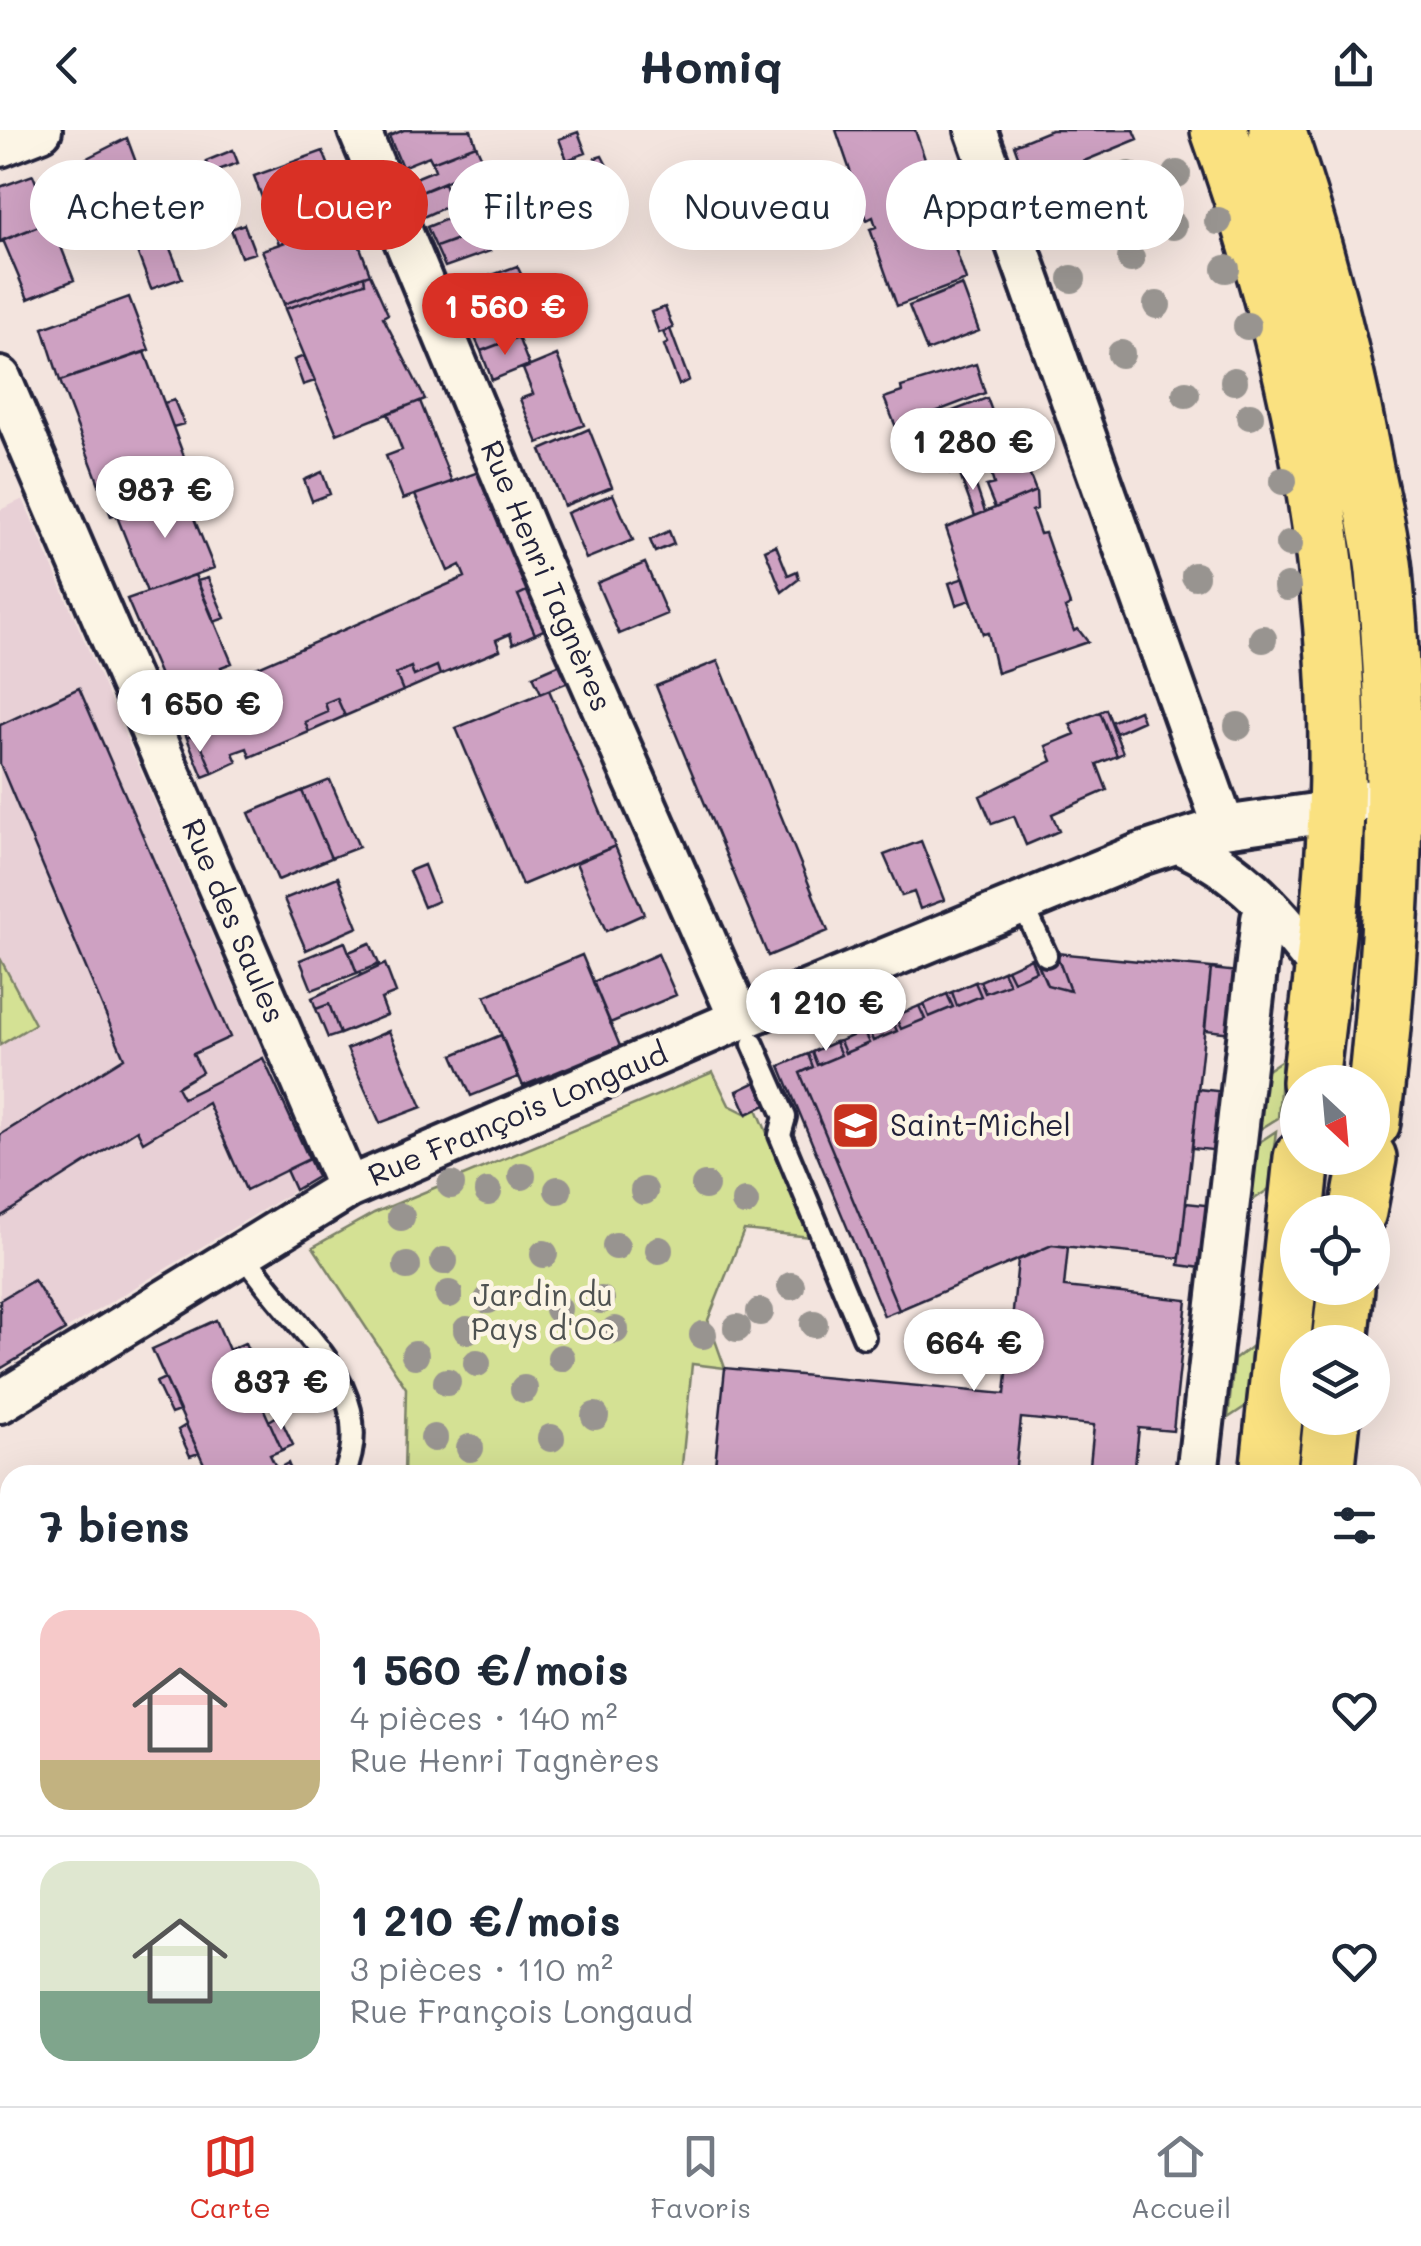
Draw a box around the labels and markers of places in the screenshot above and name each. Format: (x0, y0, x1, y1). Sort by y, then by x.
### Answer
pin: 1 560 € (413, 273, 597, 358)
pin: 1 280 € (881, 408, 1065, 493)
pin: 987 € (95, 456, 235, 541)
pin: 1 650 € (108, 670, 292, 755)
pin: 1 210 € (734, 969, 918, 1054)
school or university icon: Saint-Michel (829, 1100, 881, 1152)
place label: Saint-Michel (890, 1104, 1071, 1144)
pin: 664 € (904, 1309, 1044, 1394)
pin: 837 € (211, 1348, 351, 1433)

